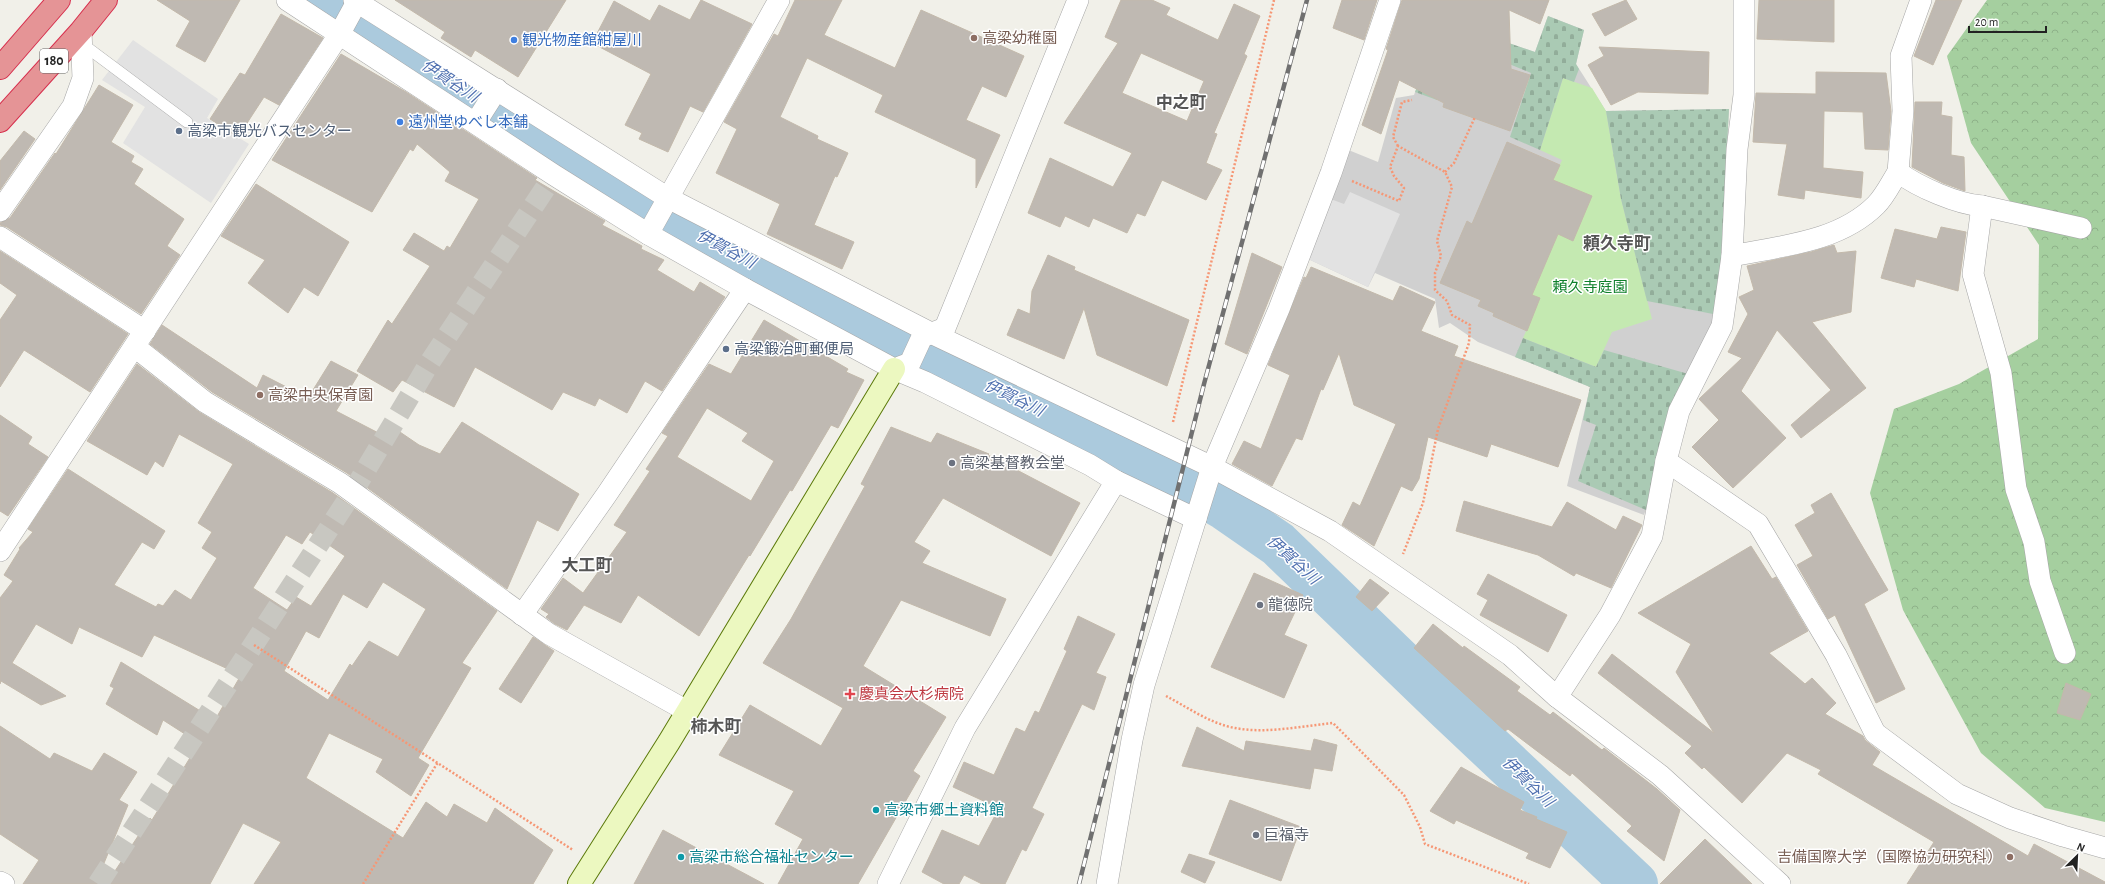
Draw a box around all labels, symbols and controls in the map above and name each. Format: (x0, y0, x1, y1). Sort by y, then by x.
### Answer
scale bar (1969, 8, 2046, 34)
text: 20 m (1975, 16, 1998, 28)
place label: 高梁幼稚園 (982, 30, 1057, 46)
place label: 観光物産館紺屋川 (522, 31, 642, 48)
marker: 高梁幼稚園 (969, 33, 979, 43)
marker: 観光物産館紺屋川 (509, 35, 519, 45)
road number: 180 (40, 49, 68, 73)
water label: 伊賀谷川 (419, 56, 483, 106)
district label: 中之町 (1156, 94, 1207, 111)
place label: 遠州堂ゆべし本舗 (408, 113, 528, 130)
marker: 遠州堂ゆべし本舗 (395, 117, 405, 127)
place label: 高梁市観光バスセンター (187, 123, 352, 139)
marker: 高梁市観光バスセンター (174, 126, 184, 136)
water label: 伊賀谷川 (694, 226, 760, 272)
district label: 頼久寺町 (1583, 234, 1651, 252)
park label: 頼久寺庭園 (1552, 279, 1628, 295)
place label: 高梁鍛冶町郵便局 (734, 341, 854, 357)
marker: 高梁鍛冶町郵便局 (721, 344, 731, 354)
water label: 伊賀谷川 (982, 376, 1048, 420)
place label: 高梁中央保育園 (268, 387, 373, 403)
marker: 高梁中央保育園 (255, 390, 265, 400)
place label: 高梁基督教会堂 (960, 455, 1065, 471)
marker: 高梁基督教会堂 (947, 458, 957, 468)
water label: 伊賀谷川 (1264, 532, 1324, 589)
district label: 大工町 (562, 557, 613, 574)
place label: 龍徳院 (1268, 597, 1313, 613)
marker: 龍徳院 (1255, 600, 1265, 610)
place label: 慶真会大杉病院 (859, 686, 964, 702)
marker: 慶真会大杉病院 (844, 688, 856, 700)
district label: 柿木町 (691, 718, 742, 735)
water label: 伊賀谷川 (1499, 753, 1559, 811)
place label: 高梁市郷土資料館 (884, 801, 1004, 818)
marker: 高梁市郷土資料館 (871, 805, 881, 815)
place label: 巨福寺 (1264, 827, 1309, 843)
marker: 巨福寺 (1251, 830, 1261, 840)
north arrow (2057, 836, 2097, 876)
text: N (2075, 841, 2087, 854)
place label: 吉備国際大学（国際協力研究科） (1777, 848, 2002, 865)
place label: 高梁市総合福祉センター (689, 849, 854, 865)
marker: 高梁市総合福祉センター (676, 852, 686, 862)
marker: 吉備国際大学（国際協力研究科） (2005, 852, 2015, 862)

